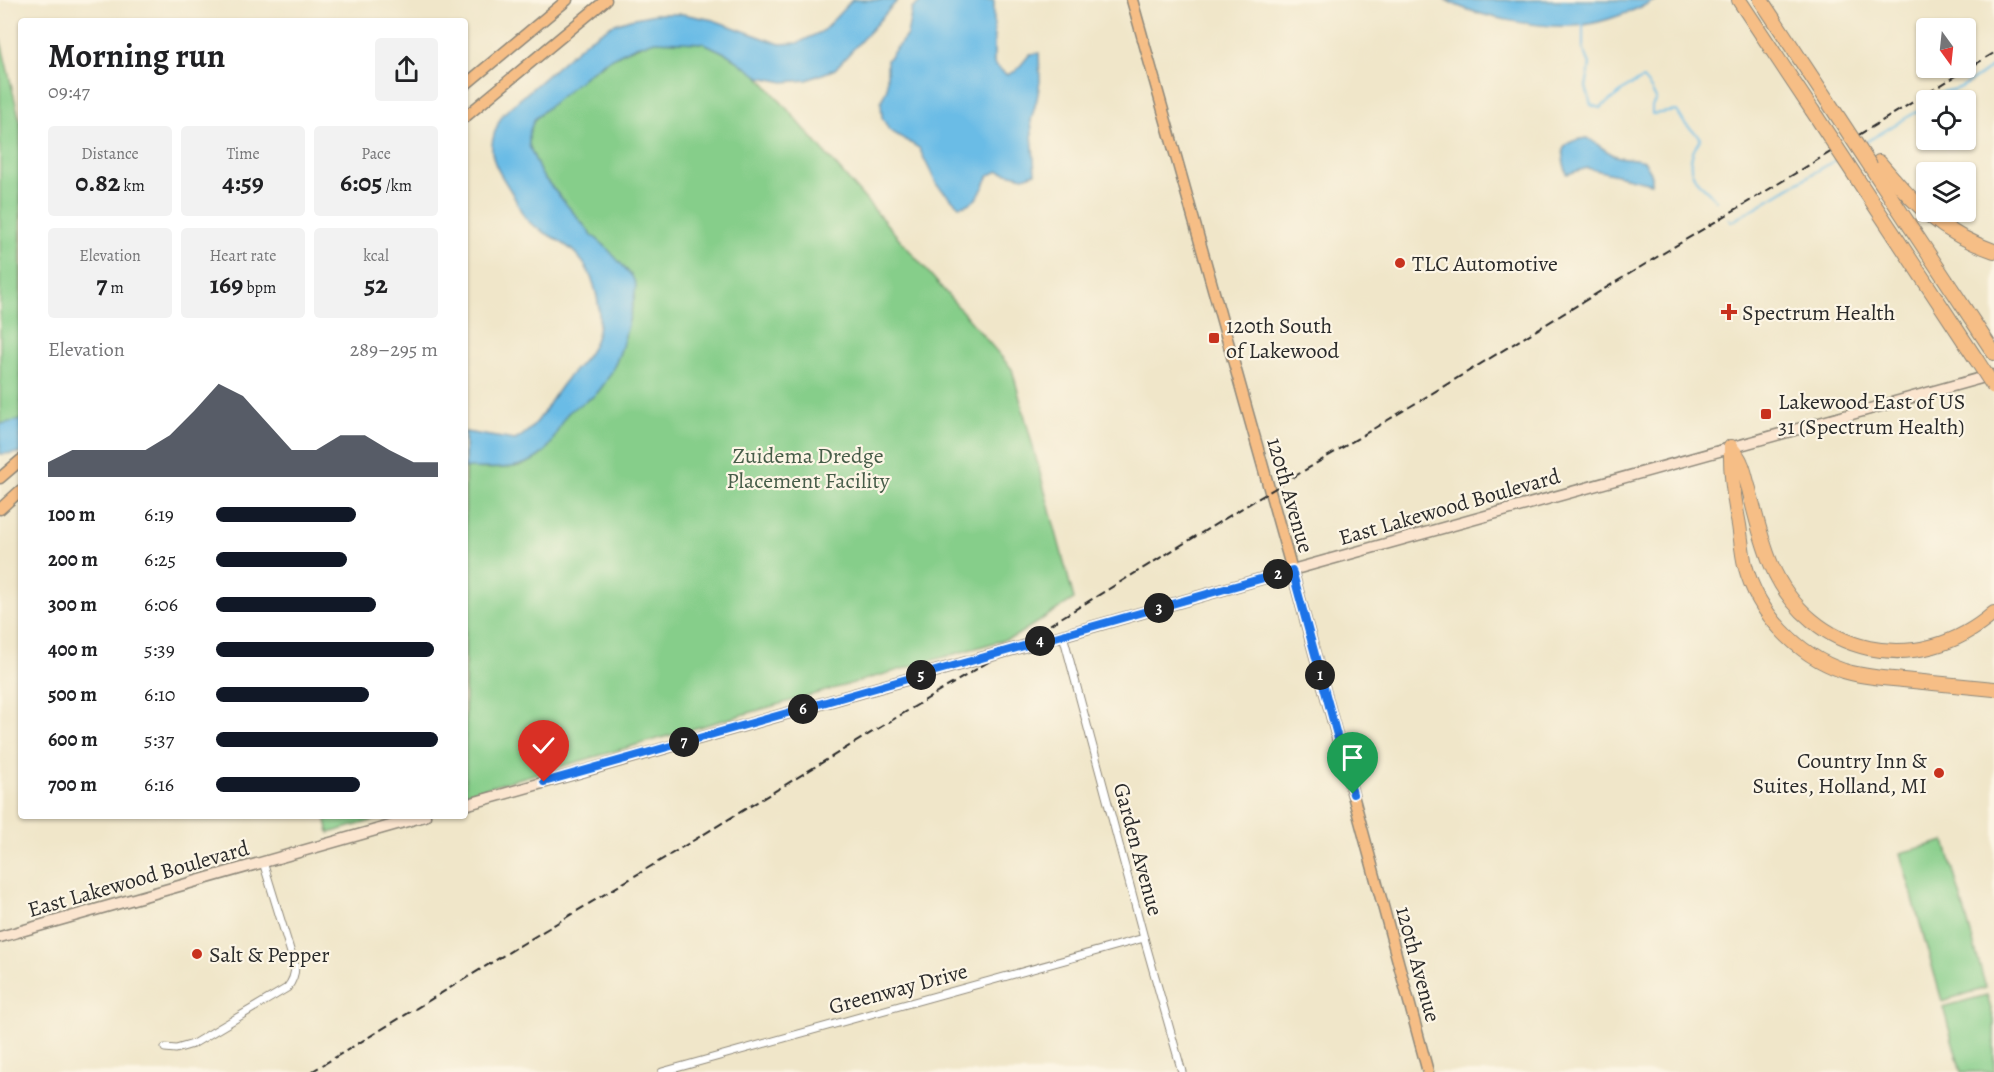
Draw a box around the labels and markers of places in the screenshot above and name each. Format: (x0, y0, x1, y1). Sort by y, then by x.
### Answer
place label: TLC Automotive (1412, 249, 1558, 279)
marker: TLC Automotive (1393, 256, 1407, 270)
place label: Spectrum Health (1742, 298, 1896, 328)
marker: Spectrum Health (1720, 303, 1738, 321)
place label: 120th South of Lakewood (1226, 311, 1339, 366)
marker: 120th South of Lakewood (1207, 331, 1221, 345)
place label: Lakewood East of US 31 (Spectrum Health) (1778, 387, 1966, 442)
marker: Lakewood East of US 31 (Spectrum Health) (1759, 407, 1773, 421)
pin: 2 (1263, 559, 1293, 589)
pin: 3 (1144, 593, 1174, 623)
pin: 4 (1025, 626, 1055, 656)
pin: 5 (906, 660, 936, 690)
pin: 1 (1305, 660, 1335, 690)
pin: 6 (788, 694, 818, 724)
pin (518, 720, 569, 782)
pin: 7 (669, 727, 699, 757)
pin (1327, 732, 1378, 794)
place label: Country Inn & Suites, Holland, MI (1752, 746, 1928, 801)
marker: Country Inn & Suites, Holland, MI (1932, 766, 1946, 780)
place label: Salt & Pepper (209, 940, 330, 970)
marker: Salt & Pepper (190, 947, 204, 961)

